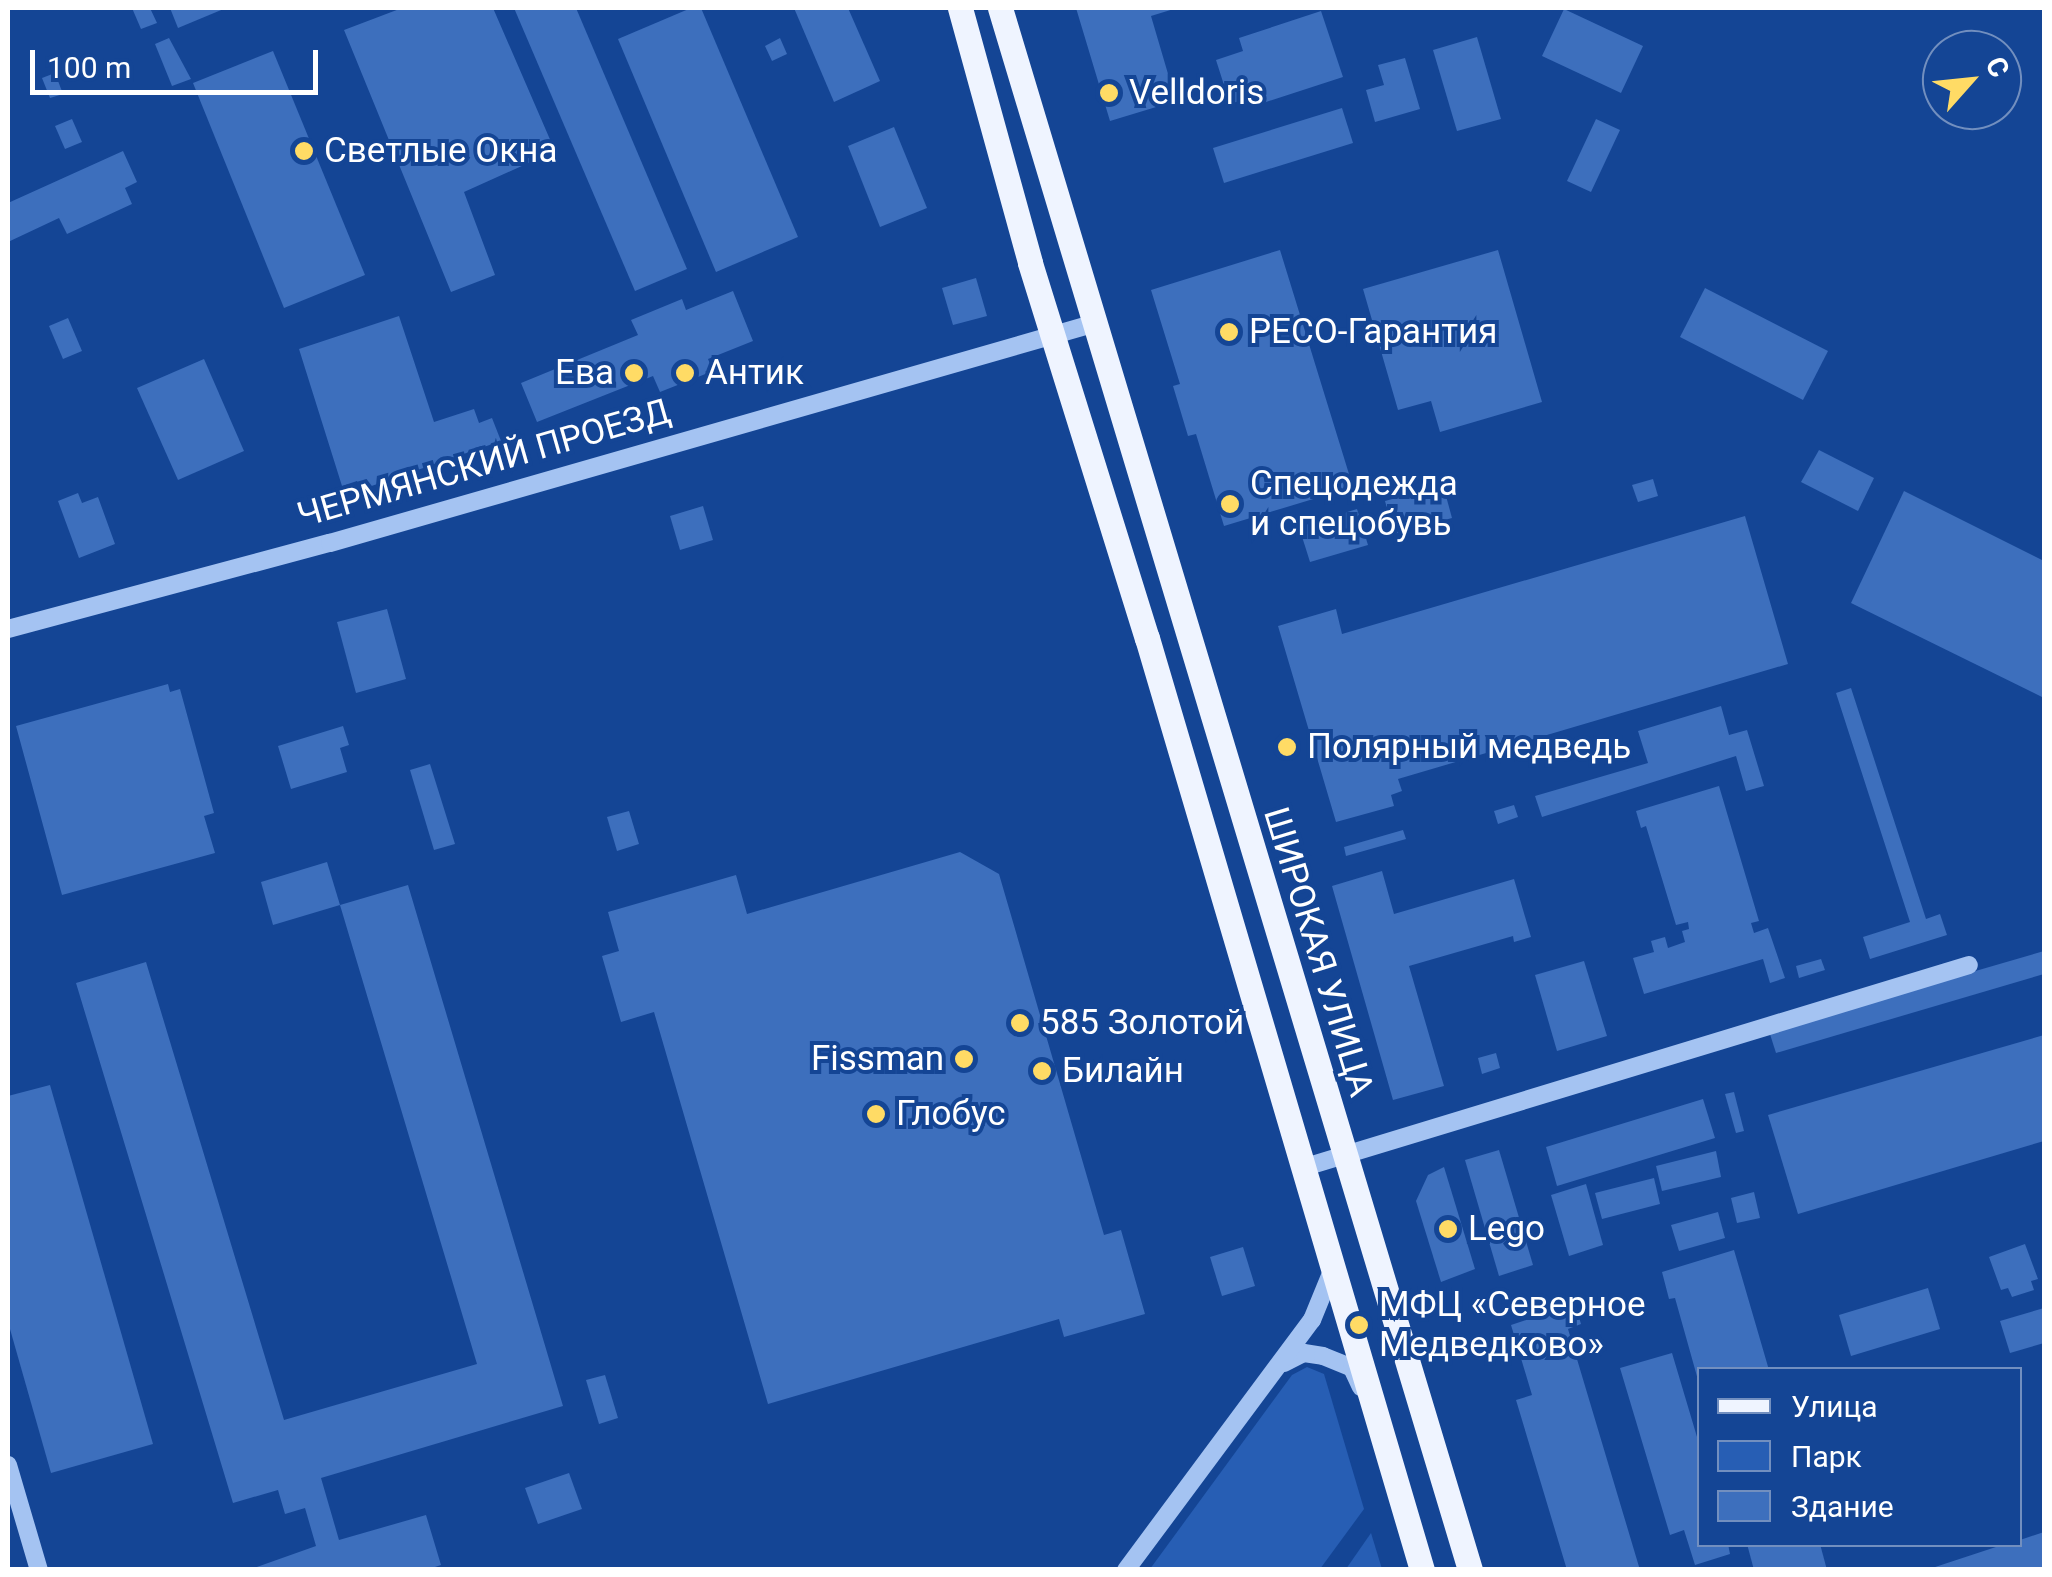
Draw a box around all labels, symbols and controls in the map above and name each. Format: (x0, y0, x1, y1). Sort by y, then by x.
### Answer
scale bar (35, 30, 322, 92)
north arrow (1922, 30, 2022, 130)
text: 100 m (47, 50, 131, 85)
text: С (1979, 51, 2016, 83)
place label: Velldoris (1129, 72, 1264, 114)
marker: Velldoris (1098, 82, 1120, 104)
place label: Светлые Окна (324, 130, 557, 172)
marker: Светлые Окна (293, 140, 315, 162)
place label: РЕСО-Гарантия (1249, 311, 1498, 353)
marker: РЕСО-Гарантия (1218, 321, 1240, 343)
place label: Ева (555, 352, 614, 394)
place label: Антик (705, 352, 804, 394)
marker: Ева (623, 362, 645, 384)
marker: Антик (674, 362, 696, 384)
street label: ЧЕРМЯНСКИЙ ПРОЕЗД (293, 391, 675, 537)
place label: Спецодежда и спецобувь (1250, 463, 1458, 545)
marker: Спецодежда и спецобувь (1219, 493, 1241, 515)
place label: Полярный медведь (1307, 726, 1631, 768)
marker: Полярный медведь (1276, 736, 1298, 758)
street label: ШИРОКАЯ УЛИЦА (1254, 802, 1382, 1102)
place label: 585 Золотой (1040, 1002, 1244, 1044)
marker: 585 Золотой (1009, 1012, 1031, 1034)
place label: Fissman (811, 1038, 944, 1080)
marker: Fissman (953, 1048, 975, 1070)
place label: Билайн (1062, 1050, 1184, 1092)
marker: Билайн (1031, 1060, 1053, 1082)
place label: Глобус (896, 1093, 1006, 1135)
marker: Глобус (865, 1103, 887, 1125)
place label: Lego (1468, 1208, 1545, 1250)
marker: Lego (1437, 1218, 1459, 1240)
place label: МФЦ «Северное Медведково» (1379, 1284, 1646, 1366)
marker: МФЦ «Северное Медведково» (1348, 1314, 1370, 1336)
legend (1697, 1367, 2022, 1547)
text: Улица (1791, 1389, 1878, 1424)
text: Парк (1791, 1439, 1862, 1474)
text: Здание (1791, 1489, 1894, 1524)

